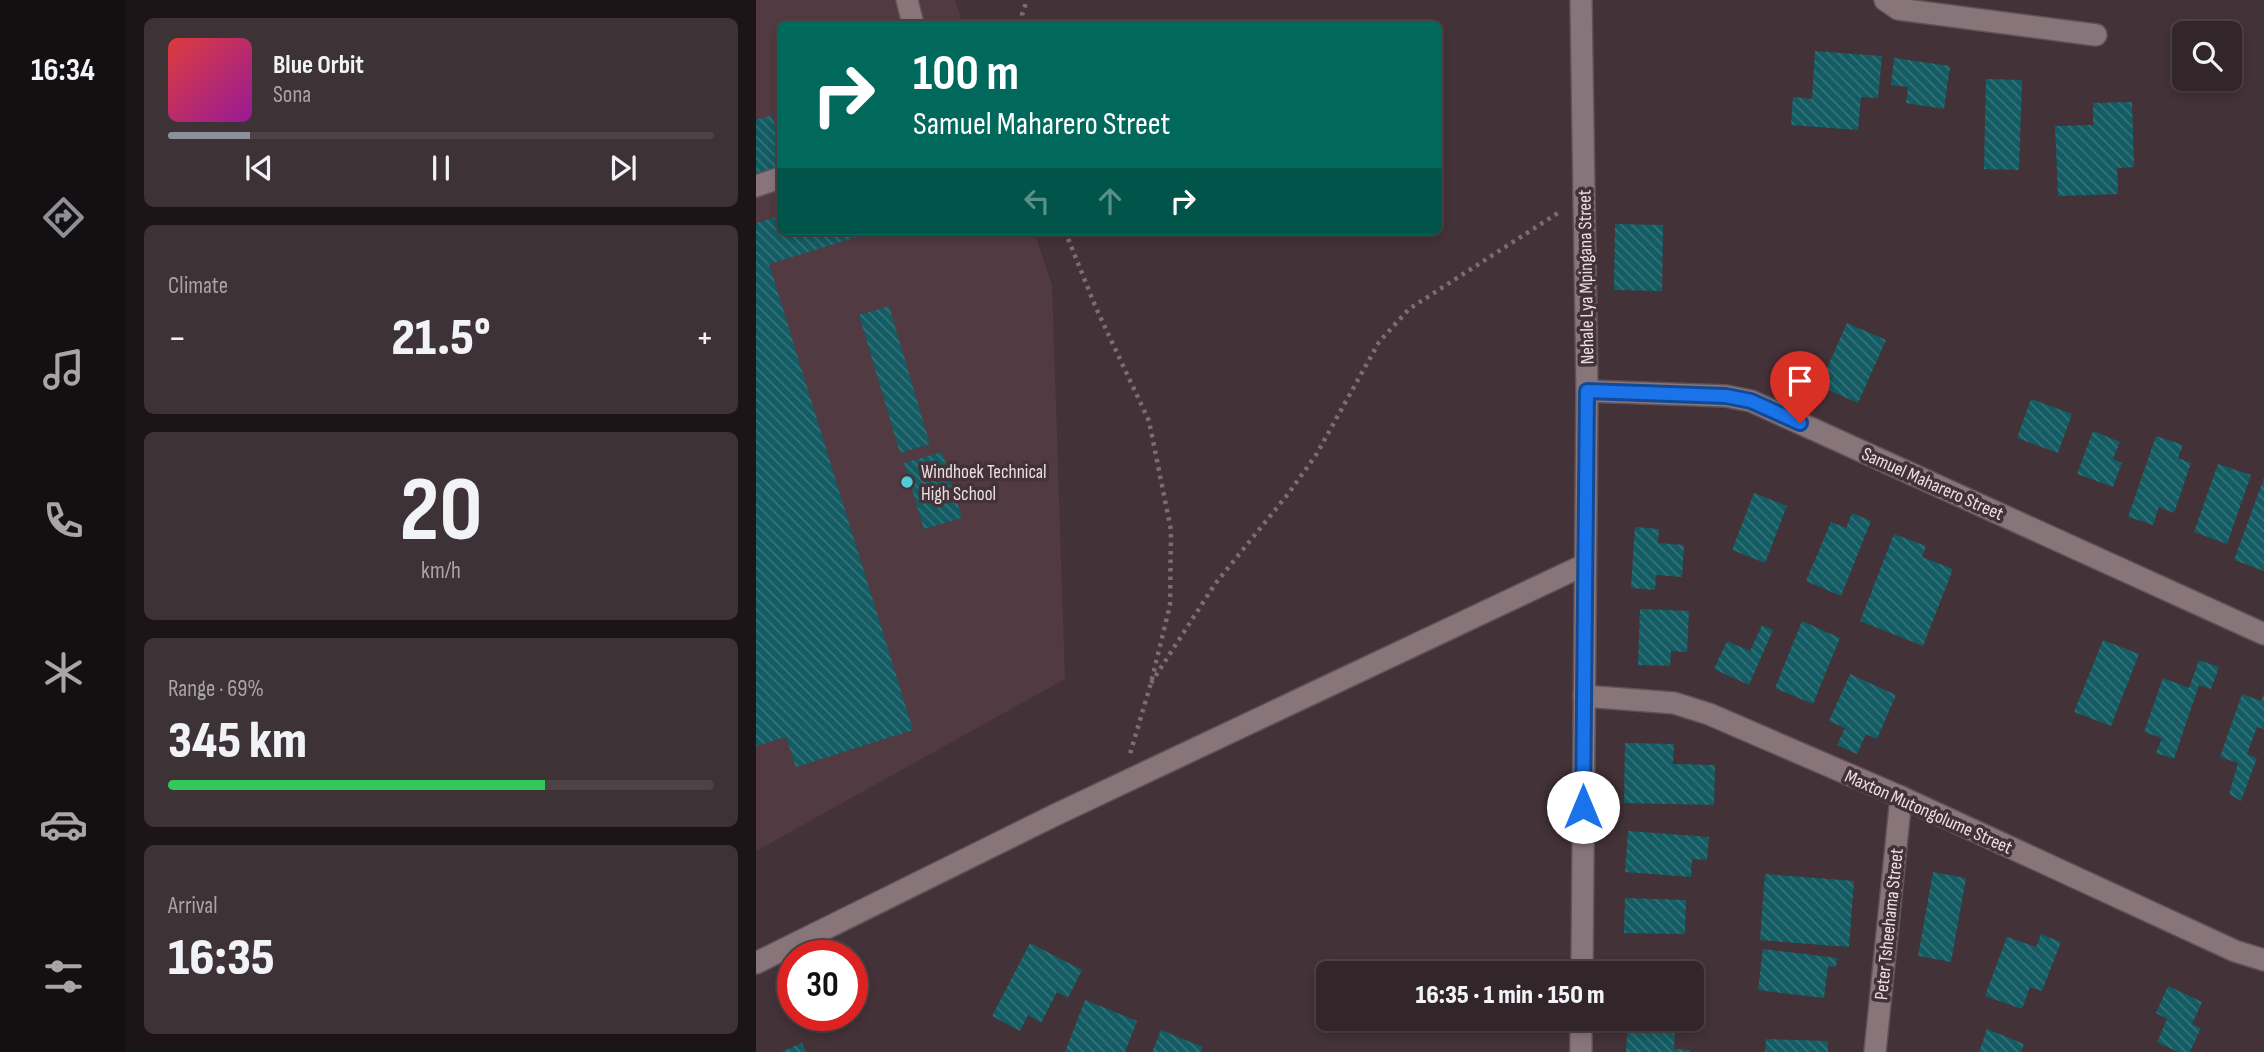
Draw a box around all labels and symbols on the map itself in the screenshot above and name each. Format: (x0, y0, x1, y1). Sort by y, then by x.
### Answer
street label: Nehale Lya Mpingana Street (1573, 189, 1600, 365)
pin (1770, 351, 1830, 423)
street label: Samuel Maharero Street (1858, 443, 2007, 526)
place label: Windhoek Technical High School (921, 461, 1047, 506)
marker: Windhoek Technical High School (899, 474, 915, 490)
street label: Maxton Mutongolume Street (1841, 765, 2016, 860)
position arrow (1546, 770, 1620, 844)
street label: Peter Tsheehama Street (1870, 847, 1909, 1001)
speed limit sign: 30 (777, 940, 868, 1031)

